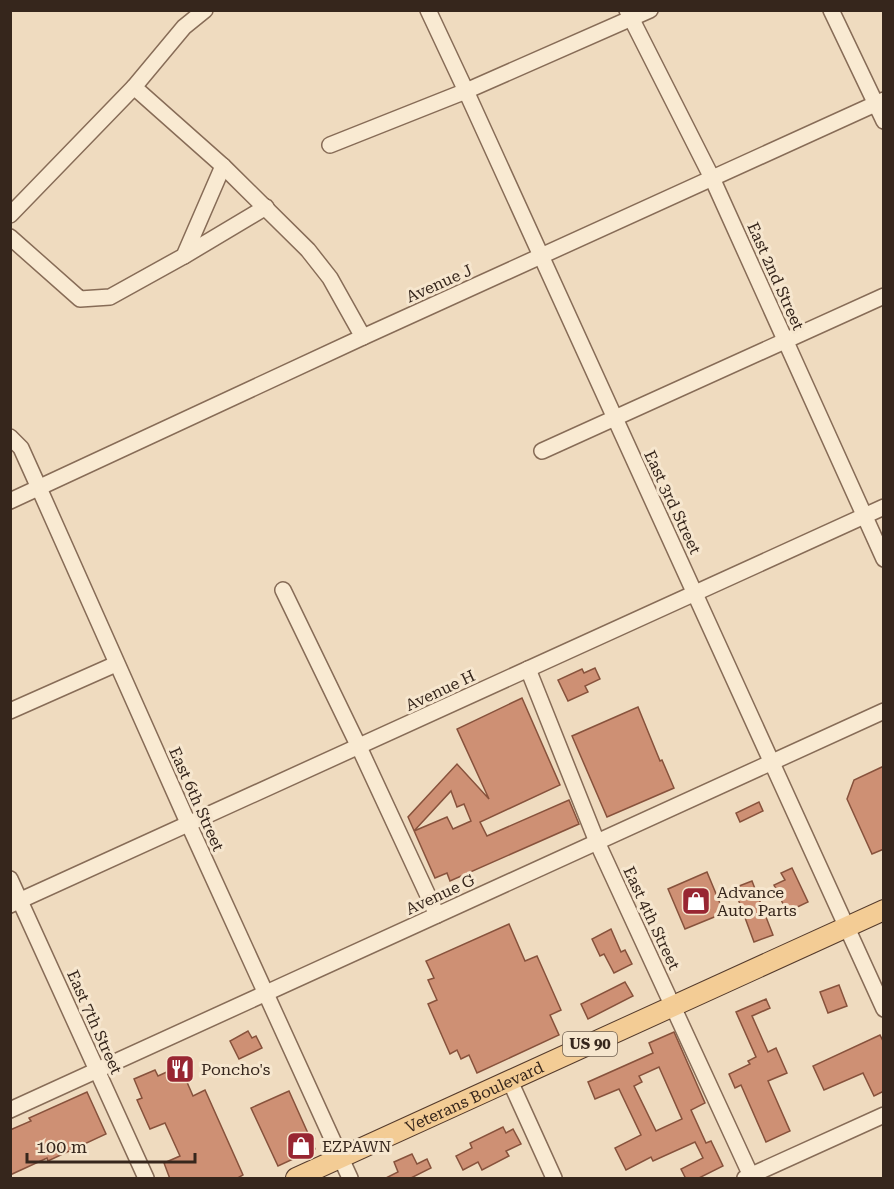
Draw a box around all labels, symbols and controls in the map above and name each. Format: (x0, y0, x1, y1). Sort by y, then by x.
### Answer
street label: East 2nd Street (743, 219, 808, 333)
street label: Avenue J (403, 260, 475, 306)
street label: East 3rd Street (640, 447, 705, 557)
street label: Avenue H (402, 666, 478, 715)
street label: East 6th Street (165, 744, 228, 854)
street label: East 4th Street (619, 864, 684, 973)
street label: Avenue G (403, 870, 478, 919)
place label: Advance Auto Parts (717, 883, 797, 920)
shop icon: Advance Auto Parts (680, 885, 712, 917)
street label: East 7th Street (63, 967, 126, 1077)
road number: US 90 (563, 1032, 617, 1056)
restaurant icon: Poncho's (164, 1053, 196, 1085)
street label: Veterans Boulevard (403, 1058, 546, 1137)
place label: Poncho's (201, 1060, 271, 1079)
scale bar (27, 1126, 195, 1164)
shop icon: EZPAWN (285, 1130, 317, 1162)
text: 100 m (36, 1136, 87, 1157)
place label: EZPAWN (322, 1137, 391, 1156)

